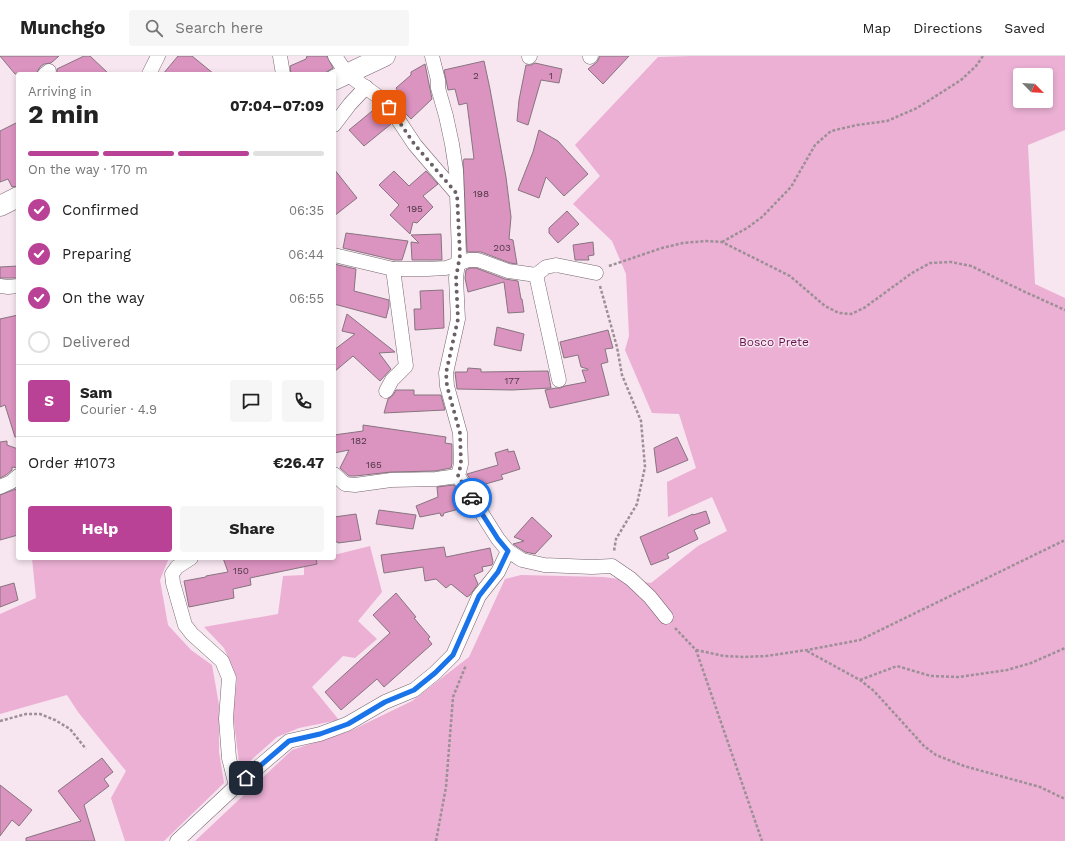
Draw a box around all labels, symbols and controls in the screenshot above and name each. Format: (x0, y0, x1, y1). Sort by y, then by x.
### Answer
search box (129, 10, 409, 46)
text: Munchgo (20, 16, 105, 39)
icon: search (143, 17, 165, 39)
text: Search here (175, 19, 263, 37)
text: Map (863, 20, 891, 36)
text: Directions (913, 20, 982, 36)
text: Saved (1004, 20, 1045, 36)
north arrow (1013, 68, 1053, 108)
map controls (1013, 68, 1053, 108)
house number: 2 (473, 70, 479, 81)
house number: 1 (549, 70, 553, 81)
text: Arriving in (28, 84, 92, 99)
pin (372, 90, 406, 124)
icon: bag (378, 96, 400, 118)
text: 07:04–07:09 (230, 97, 324, 115)
text: 2 min (28, 99, 99, 129)
text: On the way · 170 m (28, 162, 148, 177)
house number: 198 (473, 188, 489, 199)
icon: check (28, 199, 50, 221)
text: Confirmed (62, 201, 139, 219)
text: 06:35 (289, 203, 324, 218)
house number: 195 (407, 203, 423, 214)
house number: 203 (493, 242, 511, 253)
icon: check (28, 243, 50, 265)
text: Preparing (62, 245, 131, 263)
text: 06:44 (288, 247, 324, 262)
icon: check (28, 287, 50, 309)
text: On the way (62, 289, 144, 307)
text: 06:55 (289, 291, 324, 306)
text: Delivered (62, 333, 130, 351)
park label: Bosco Prete (739, 335, 809, 349)
house number: 177 (504, 375, 520, 386)
button: chat (230, 380, 272, 422)
button: phone (282, 380, 324, 422)
text: Sam (80, 384, 112, 402)
text: S (44, 392, 54, 410)
text: Courier · 4.9 (80, 402, 157, 417)
house number: 182 (351, 435, 367, 446)
text: Order #1073 (28, 454, 116, 472)
text: €26.47 (273, 454, 324, 472)
house number: 165 (366, 459, 382, 470)
courier (452, 478, 492, 518)
icon: car (461, 487, 483, 509)
button: Help (28, 506, 172, 552)
button: Share (180, 506, 324, 552)
house number: 150 (233, 565, 249, 576)
pin (229, 761, 263, 795)
icon: home (235, 767, 257, 789)

